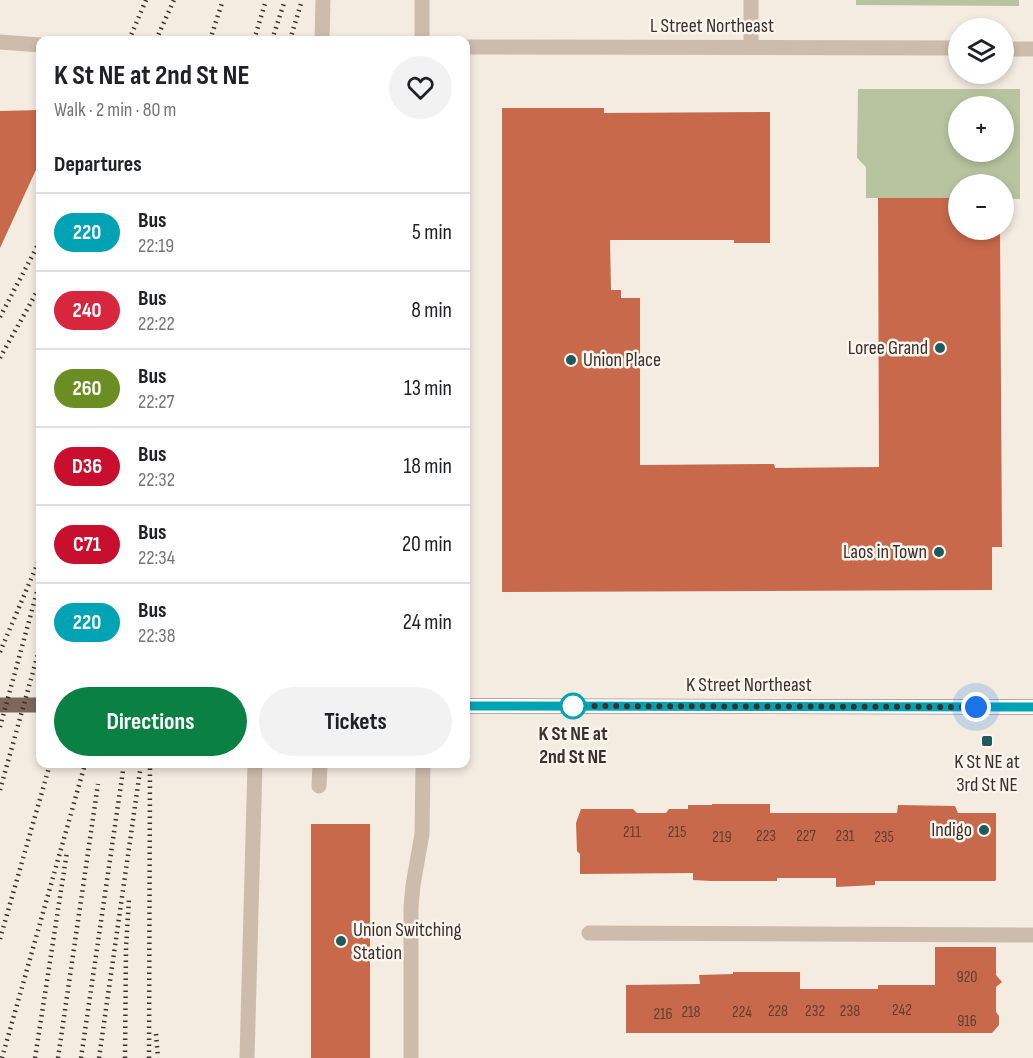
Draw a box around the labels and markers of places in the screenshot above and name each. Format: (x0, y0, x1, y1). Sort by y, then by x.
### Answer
place label: Loree Grand (848, 336, 928, 360)
marker: Loree Grand (933, 341, 947, 355)
place label: Union Place (583, 348, 661, 372)
marker: Union Place (564, 353, 578, 367)
place label: Laos in Town (843, 540, 927, 564)
marker: Laos in Town (932, 545, 946, 559)
marker: K St NE at 2nd St NE (560, 693, 586, 719)
place label: K St NE at 2nd St NE (539, 722, 608, 769)
marker: K St NE at 3rd St NE (980, 734, 994, 748)
place label: K St NE at 3rd St NE (954, 750, 1020, 797)
place label: Indigo (931, 818, 972, 842)
marker: Indigo (977, 823, 991, 837)
place label: Union Switching Station (353, 918, 461, 965)
marker: Union Switching Station (334, 934, 348, 948)

